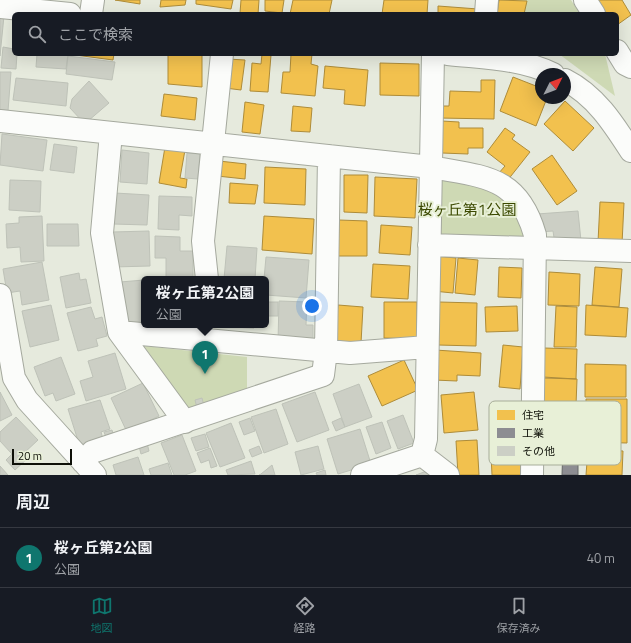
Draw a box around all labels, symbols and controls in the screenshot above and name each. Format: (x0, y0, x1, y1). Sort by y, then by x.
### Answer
search box (12, 12, 619, 56)
icon: search (26, 23, 48, 45)
text: ここで検索 (58, 23, 133, 46)
north arrow (535, 68, 571, 104)
park label: 桜ヶ丘第1公園 (418, 198, 516, 221)
popup (141, 276, 269, 328)
text: 桜ヶ丘第2公園 (156, 281, 254, 304)
your location (302, 296, 322, 316)
text: 公園 (156, 304, 182, 324)
pin: 1 (192, 341, 218, 374)
legend (489, 401, 621, 465)
text: 住宅 (522, 407, 544, 423)
text: 工業 (522, 425, 544, 441)
text: その他 (522, 443, 555, 459)
scale bar (12, 447, 72, 466)
text: 20 m (18, 448, 42, 464)
text: 周辺 (16, 489, 50, 515)
text: 桜ヶ丘第2公園 (54, 536, 152, 559)
text: 1 (25, 548, 33, 568)
text: 40 m (587, 548, 615, 568)
text: 公園 (54, 559, 80, 579)
tab: 地図 (91, 595, 113, 636)
tab: 経路 (294, 595, 316, 636)
tab: 保存済み (497, 595, 541, 636)

